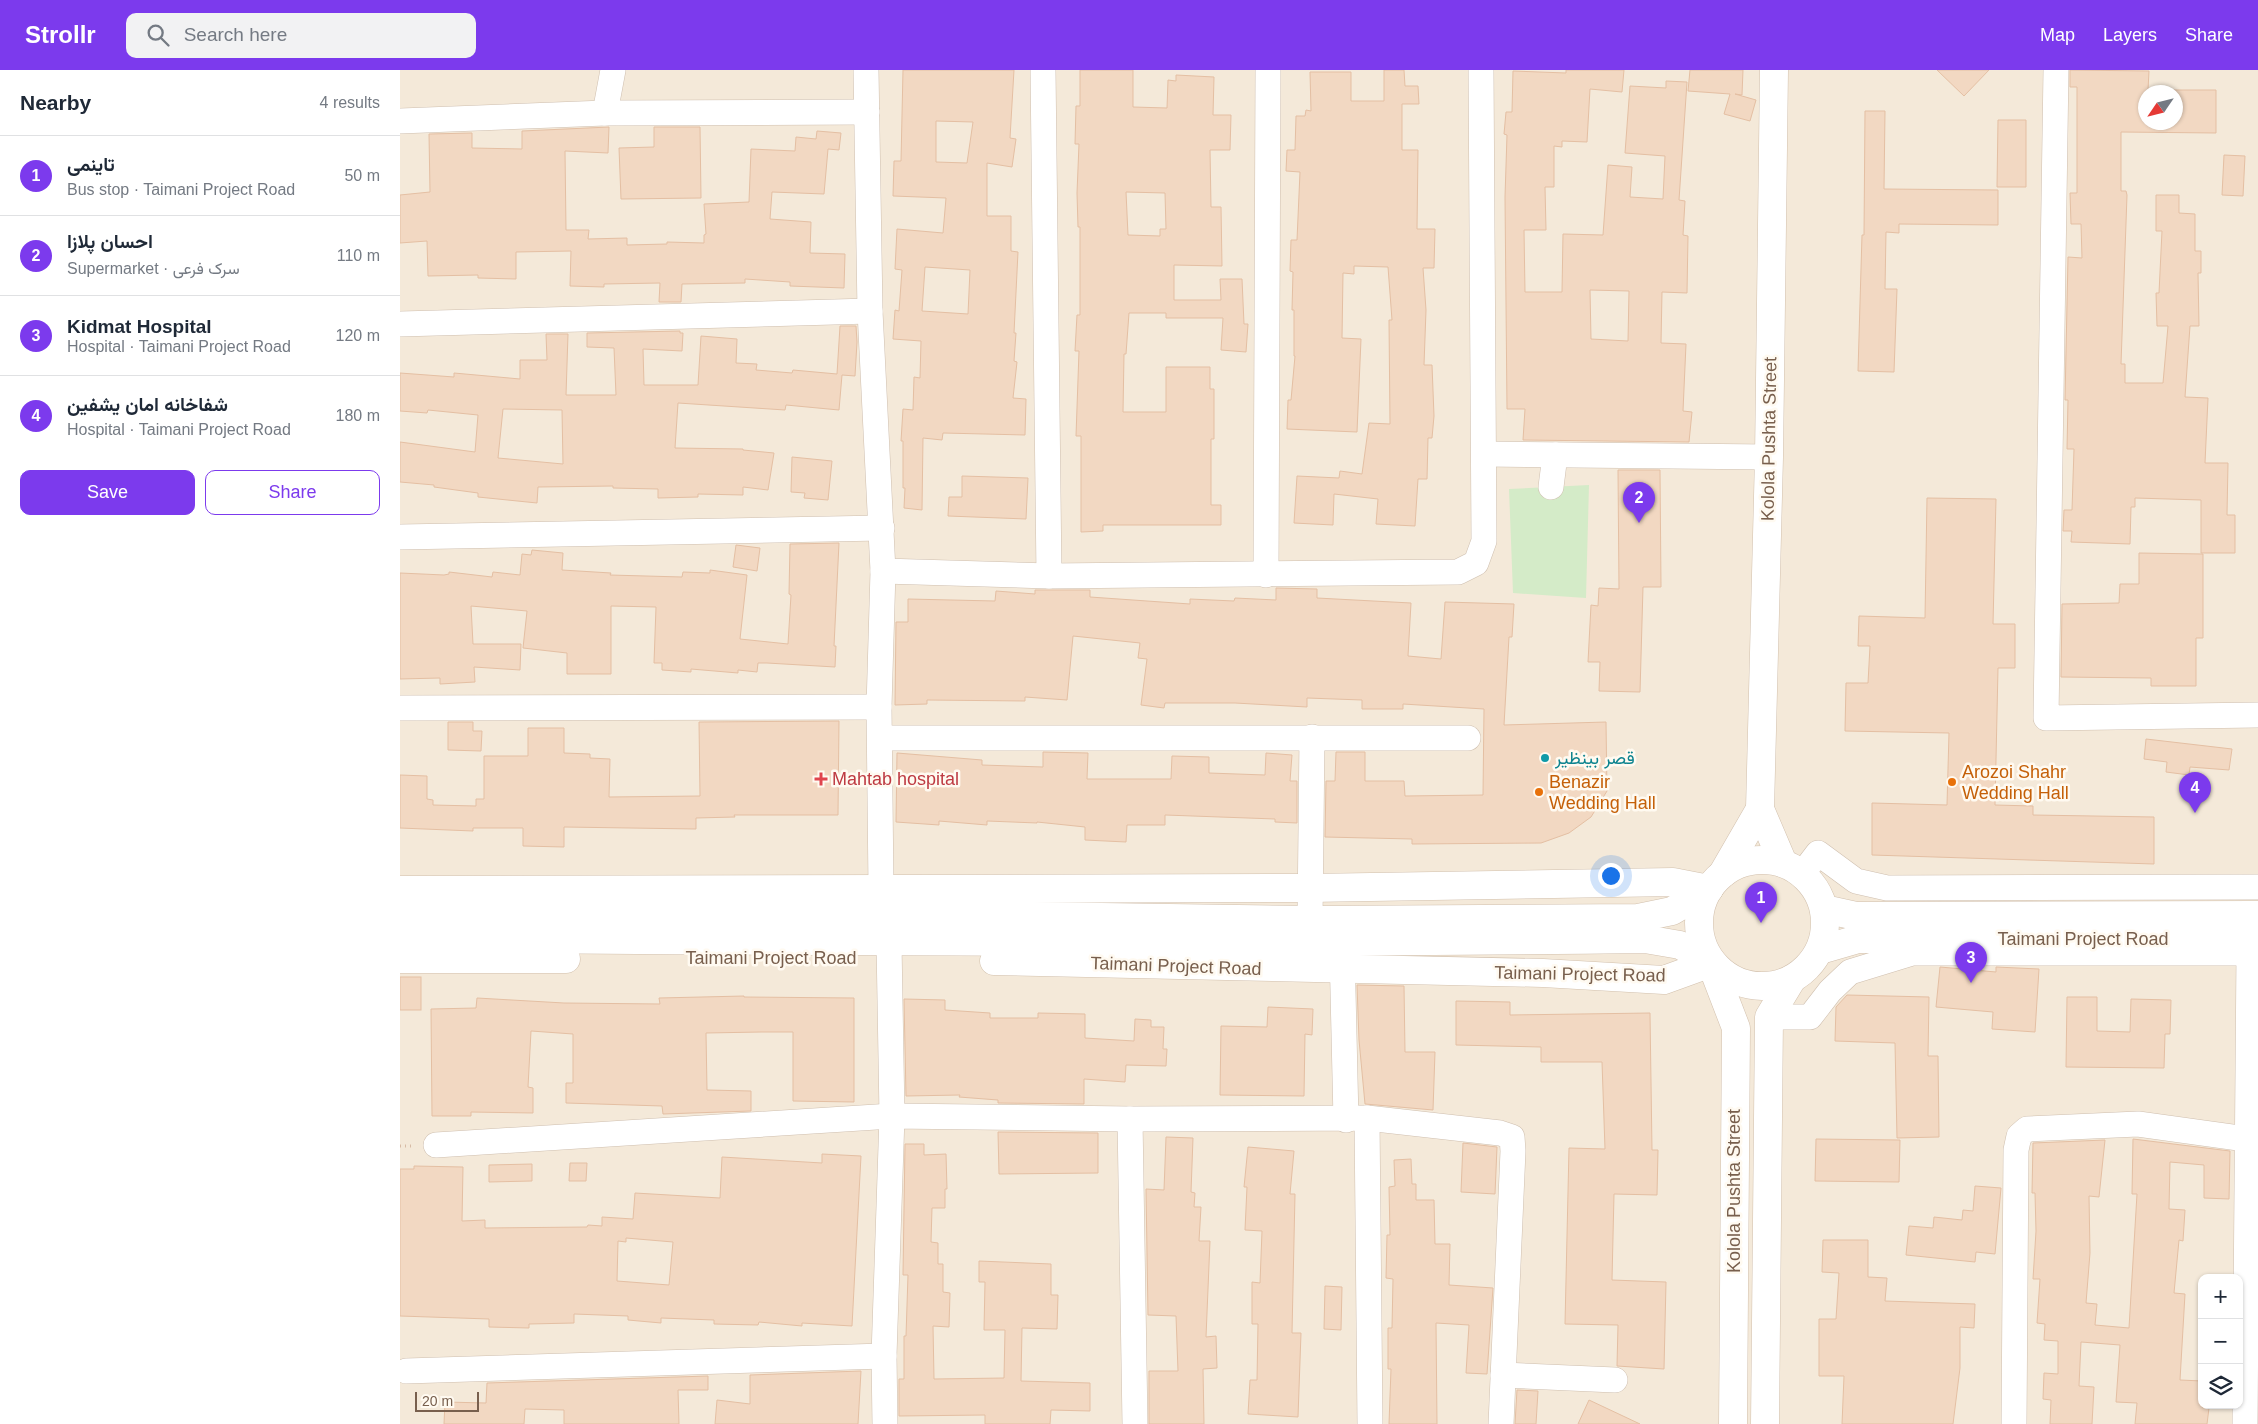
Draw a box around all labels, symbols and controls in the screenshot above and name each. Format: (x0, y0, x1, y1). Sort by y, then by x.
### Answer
search box (126, 13, 476, 58)
text: Strollr (25, 21, 96, 48)
icon: search (144, 21, 172, 49)
text: Search here (184, 24, 287, 45)
text: Map (2040, 25, 2075, 45)
text: Layers (2103, 25, 2157, 45)
text: Share (2185, 25, 2233, 45)
north arrow (2138, 85, 2183, 130)
text: Nearby (20, 91, 91, 114)
text: 4 results (320, 94, 380, 111)
text: تاینمی (67, 154, 115, 175)
text: 1 (32, 167, 40, 184)
text: 50 m (344, 167, 380, 184)
text: Bus stop · Taimani Project Road (67, 181, 295, 198)
text: احسان پلازا (67, 231, 153, 252)
text: 2 (32, 247, 40, 264)
text: 110 m (337, 247, 380, 264)
text: Supermarket · سرک فرعی (67, 260, 240, 277)
text: Kidmat Hospital (67, 316, 212, 337)
text: 3 (32, 327, 40, 344)
text: 120 m (336, 327, 380, 344)
text: Hospital · Taimani Project Road (67, 338, 291, 355)
street label: Kolola Pushta Street (1758, 357, 1780, 521)
text: شفاخانه امان یشفین (67, 394, 228, 415)
text: 4 (32, 407, 40, 424)
text: 180 m (336, 407, 380, 424)
text: Hospital · Taimani Project Road (67, 421, 291, 438)
button: Save (20, 470, 195, 515)
button: Share (205, 470, 380, 515)
pin: 2 (1623, 482, 1655, 523)
place label: قصر بینظیر (1554, 748, 1635, 769)
marker: قصر بینظیر (1539, 752, 1551, 764)
place label: Arozoi Shahr Wedding Hall (1962, 762, 2069, 803)
place label: Mahtab hospital (832, 769, 959, 789)
marker: Mahtab hospital (814, 772, 828, 786)
place label: Benazir Wedding Hall (1549, 772, 1656, 813)
pin: 4 (2179, 772, 2211, 813)
marker: Arozoi Shahr Wedding Hall (1946, 776, 1958, 788)
marker: Benazir Wedding Hall (1533, 786, 1545, 798)
your location (1598, 863, 1624, 889)
pin: 1 (1745, 882, 1777, 923)
street label: Taimani Project Road (1997, 929, 2169, 949)
pin: 3 (1955, 942, 1987, 983)
street label: Taimani Project Road (685, 948, 857, 968)
street label: Taimani Project Road (1090, 953, 1262, 979)
street label: Taimani Project Road (1494, 963, 1666, 985)
street label: Kolola Pushta Street (1724, 1109, 1744, 1273)
map controls (2198, 1274, 2243, 1409)
button: + (2198, 1274, 2243, 1319)
button: − (2198, 1319, 2243, 1364)
button: layers (2198, 1364, 2243, 1409)
scale bar (415, 1389, 479, 1412)
text: 20 m (422, 1393, 453, 1409)

